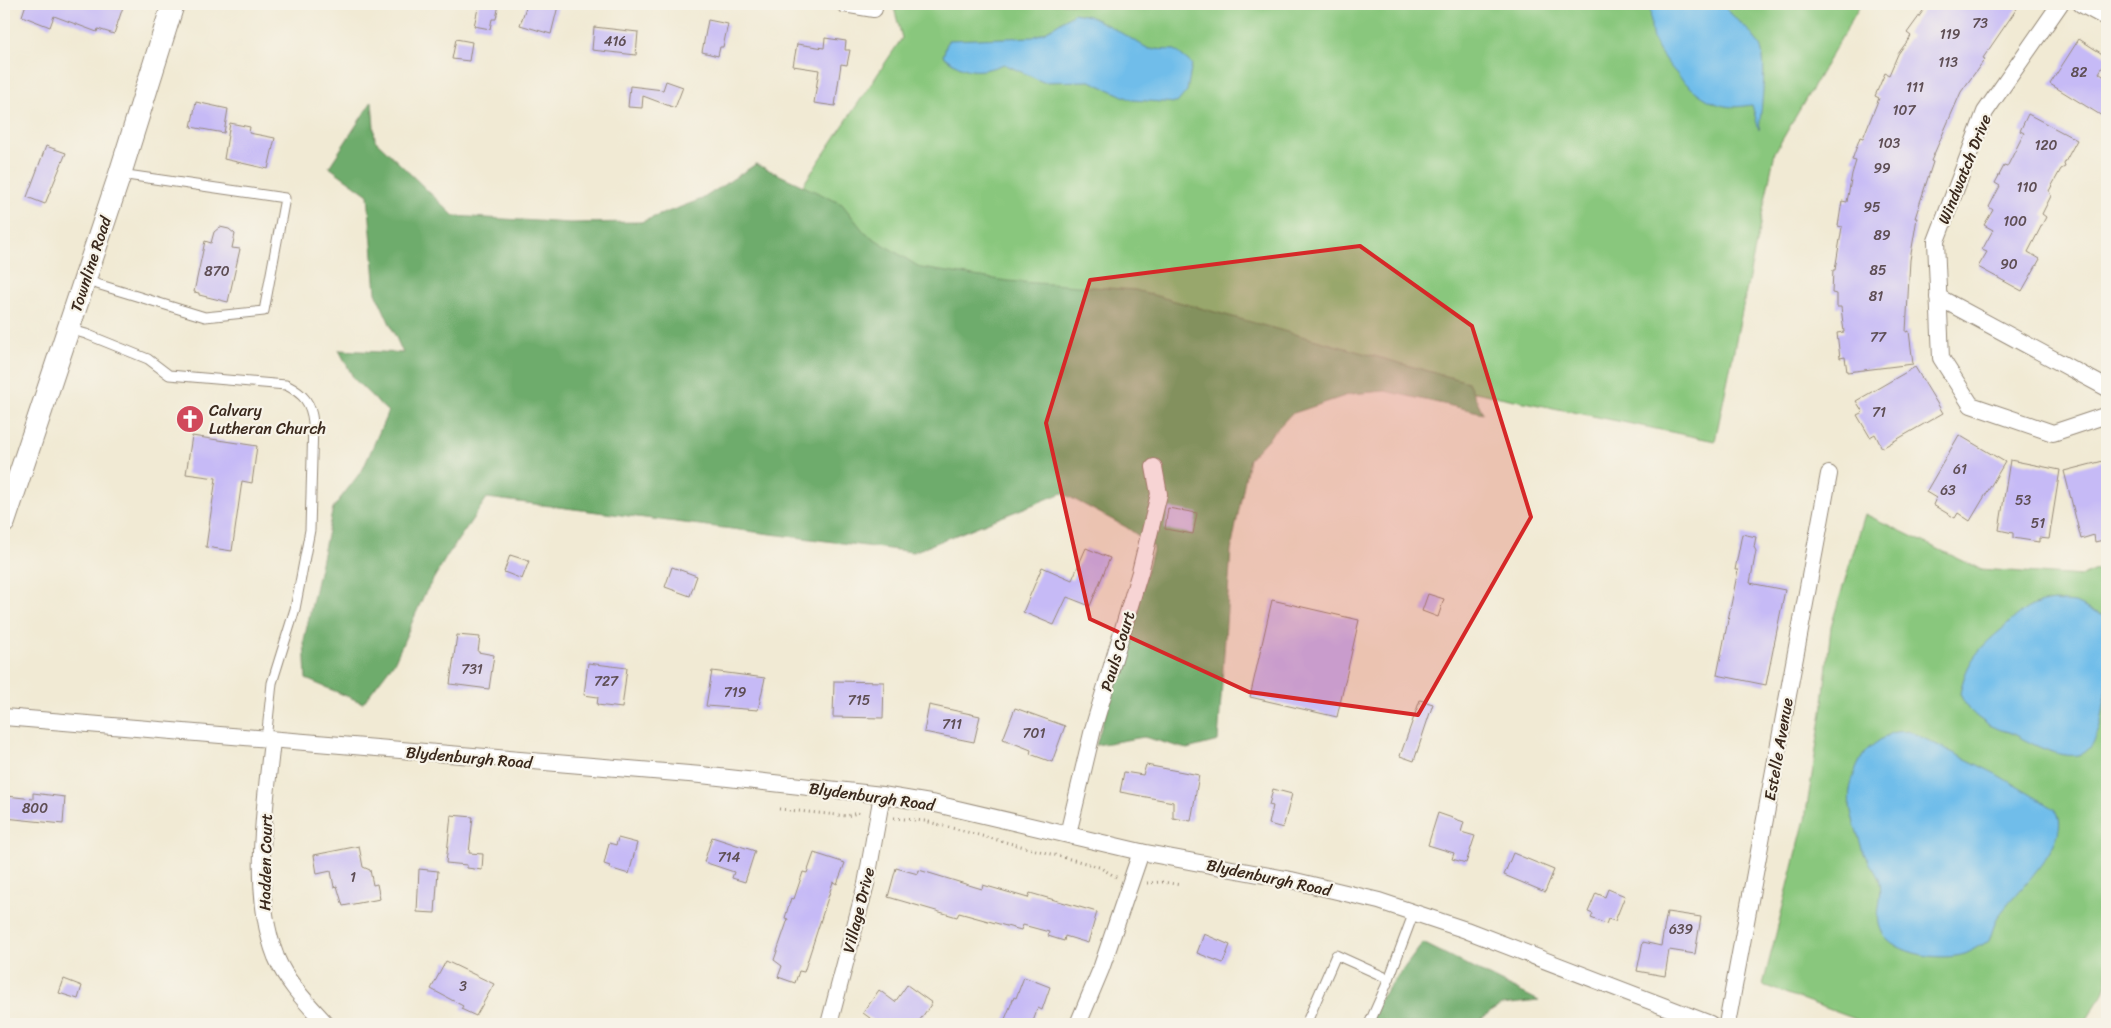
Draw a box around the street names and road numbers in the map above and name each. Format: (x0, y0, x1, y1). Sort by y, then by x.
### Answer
street label: Windwatch Drive (1929, 110, 2000, 229)
street label: Townline Road (61, 211, 120, 316)
street label: Pauls Court (1092, 607, 1143, 695)
street label: Estelle Avenue (1755, 695, 1802, 803)
street label: Blydenburgh Road (405, 738, 535, 778)
street label: Blydenburgh Road (807, 773, 938, 820)
street label: Hadden Court (250, 813, 281, 911)
street label: Blydenburgh Road (1204, 850, 1335, 905)
street label: Village Drive (834, 864, 883, 956)

